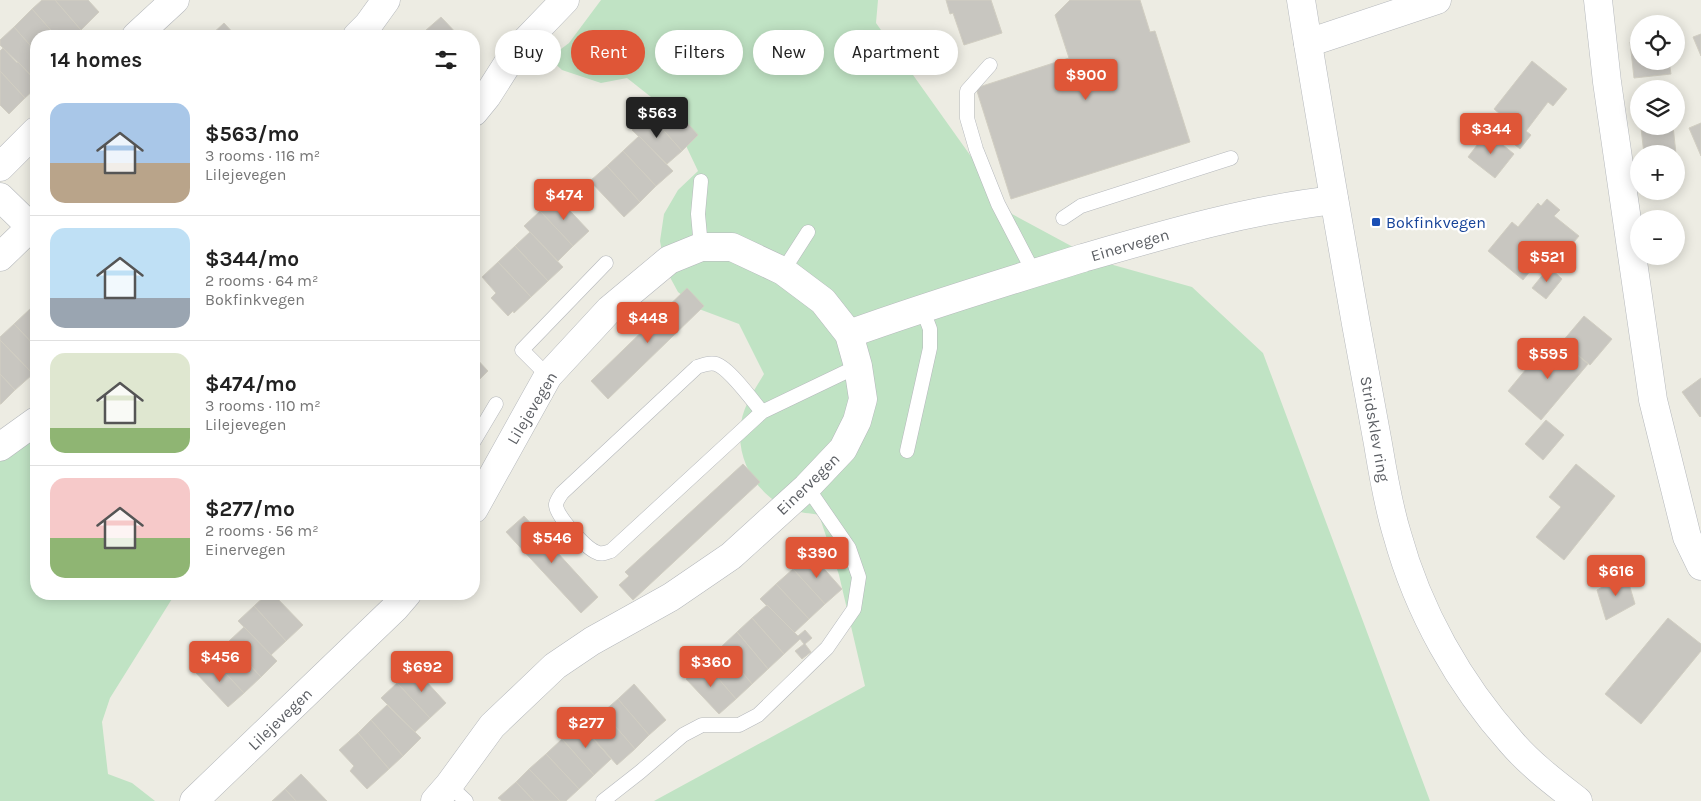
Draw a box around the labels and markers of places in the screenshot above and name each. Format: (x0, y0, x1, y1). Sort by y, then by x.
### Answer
pin: $900 (1056, 58, 1116, 101)
pin: $563 (627, 96, 687, 139)
pin: $344 (1461, 112, 1521, 155)
pin: $474 (534, 178, 594, 221)
place label: Bokfinkvegen (1386, 213, 1486, 232)
marker: Bokfinkvegen (1370, 216, 1382, 228)
pin: $521 (1517, 240, 1577, 283)
pin: $448 (618, 302, 678, 344)
pin: $595 (1518, 338, 1578, 380)
pin: $546 (522, 522, 582, 564)
pin: $390 (787, 536, 847, 579)
pin: $616 (1586, 554, 1646, 597)
pin: $456 (190, 640, 250, 683)
pin: $360 (681, 646, 741, 688)
pin: $692 (392, 650, 452, 693)
pin: $277 (556, 706, 616, 749)

